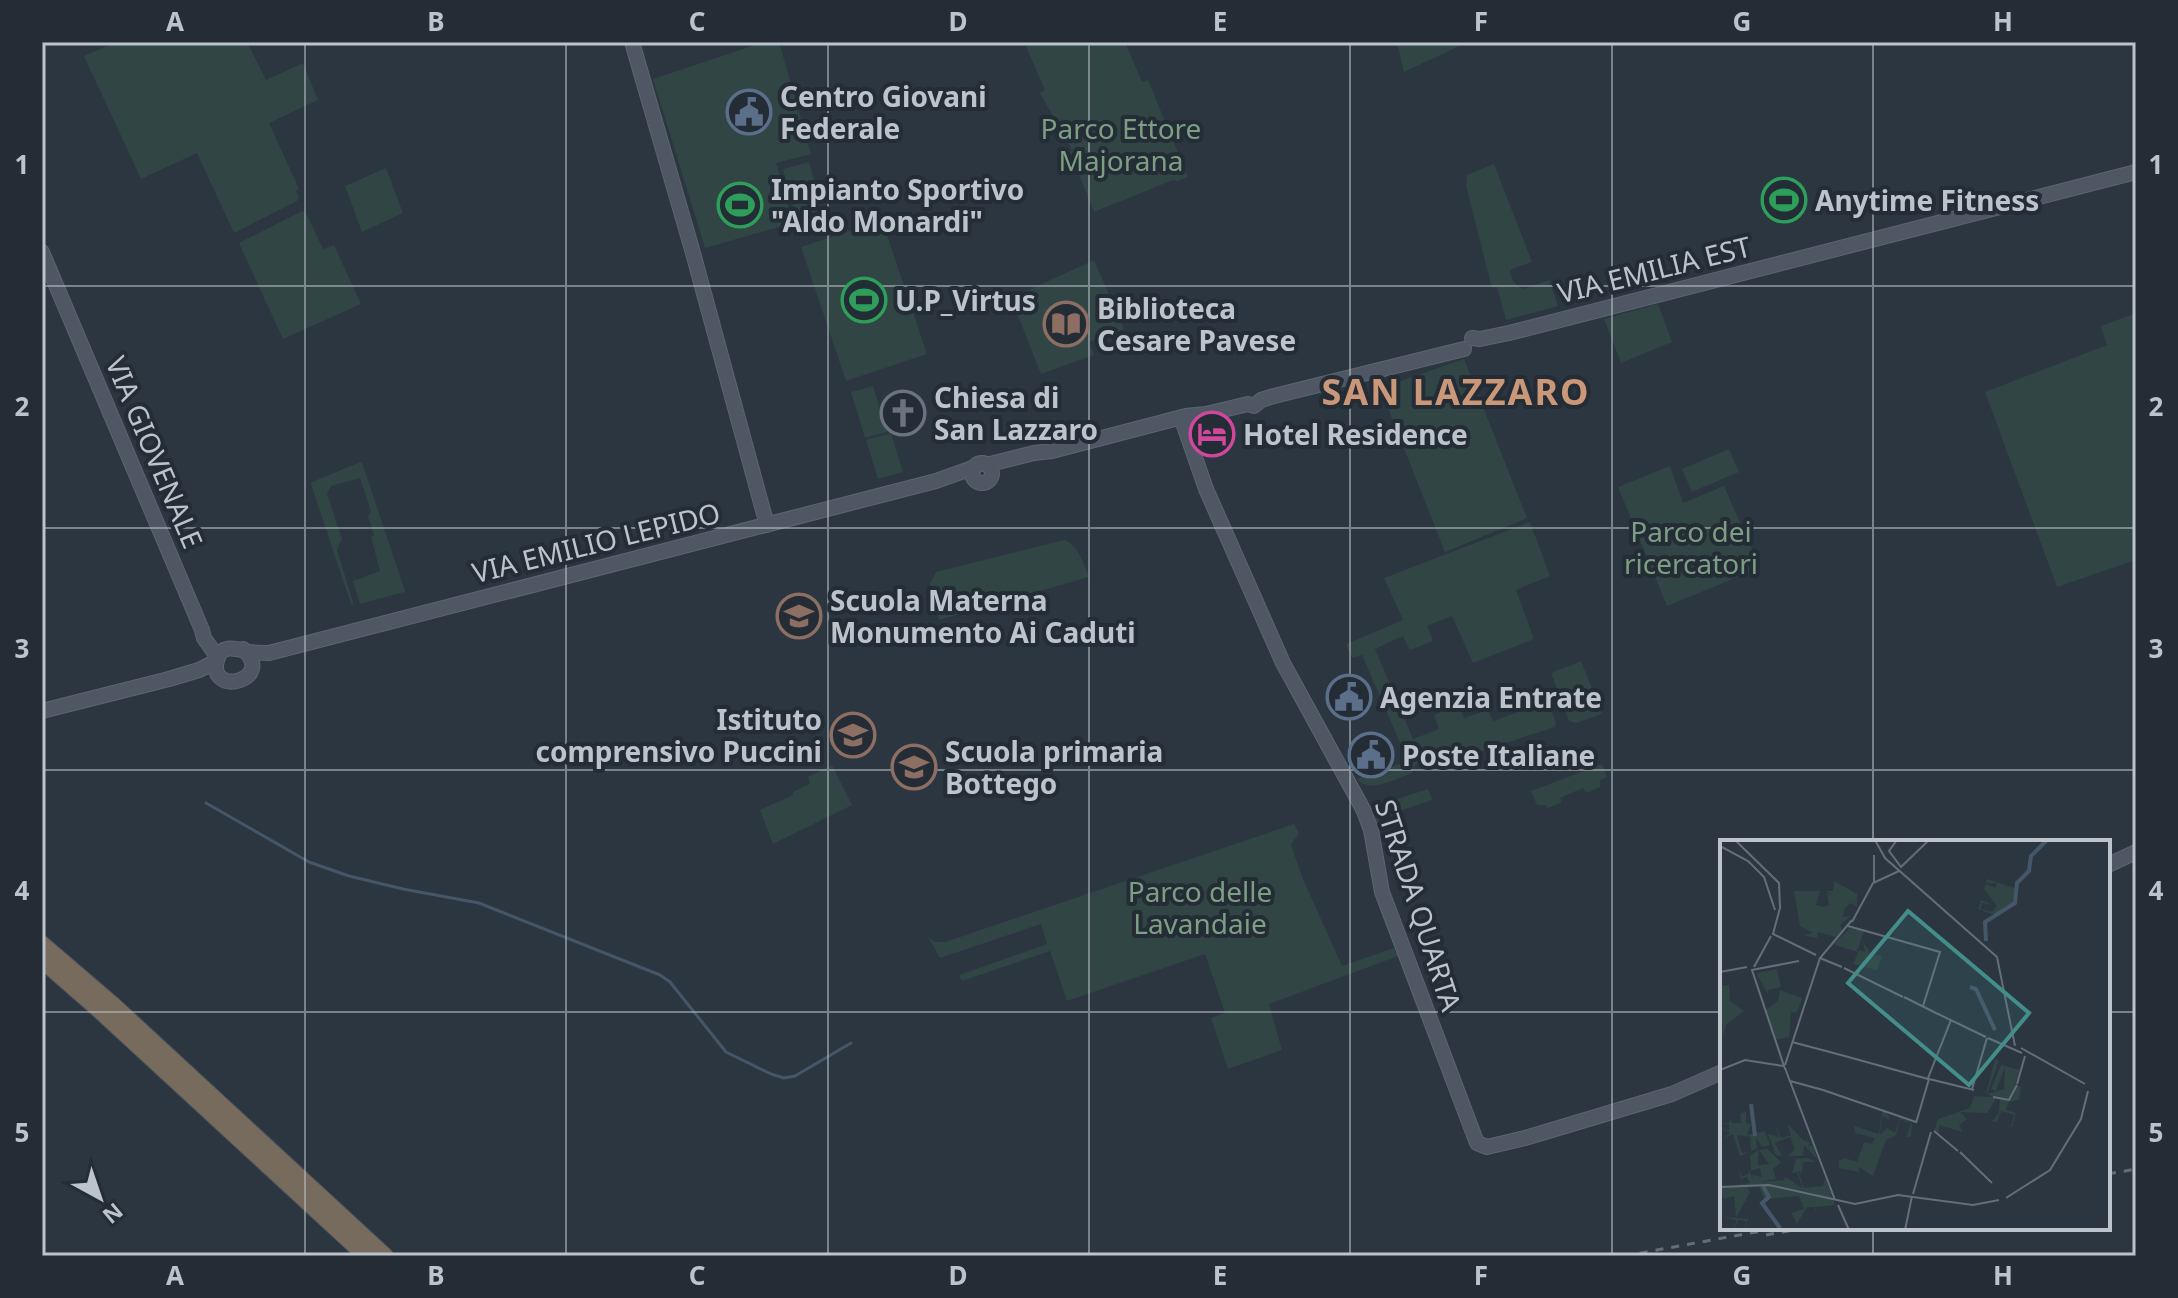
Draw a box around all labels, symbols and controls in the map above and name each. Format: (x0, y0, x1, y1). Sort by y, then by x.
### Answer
text: A (166, 3, 184, 39)
text: B (427, 3, 445, 39)
text: C (689, 3, 705, 39)
text: D (948, 3, 968, 39)
text: E (1213, 3, 1227, 39)
text: F (1474, 3, 1488, 39)
text: G (1733, 3, 1751, 39)
text: H (1993, 3, 2013, 39)
place label: Centro Giovani Federale (780, 77, 987, 147)
public building icon: Centro Giovani Federale (725, 88, 773, 136)
park label: Parco Ettore Majorana (1041, 109, 1201, 179)
text: 1 (15, 146, 29, 182)
text: 1 (2149, 146, 2163, 182)
place label: Impianto Sportivo "Aldo Monardi" (771, 170, 1024, 240)
sports icon: Anytime Fitness (1760, 176, 1808, 224)
sports icon: Impianto Sportivo "Aldo Monardi" (716, 181, 764, 229)
place label: Anytime Fitness (1815, 181, 2039, 219)
street label: VIA EMILIA EST (1553, 227, 1755, 311)
sports icon: U.P_Virtus (840, 276, 888, 324)
place label: U.P_Virtus (895, 281, 1036, 319)
place label: Biblioteca Cesare Pavese (1097, 289, 1296, 359)
library icon: Biblioteca Cesare Pavese (1042, 300, 1090, 348)
street label: VIA GIOVENALE (98, 350, 212, 554)
district label: SAN LAZZARO (1321, 367, 1591, 416)
place label: Chiesa di San Lazzaro (934, 378, 1098, 448)
text: 2 (15, 388, 30, 424)
text: 2 (2149, 388, 2164, 424)
church icon: Chiesa di San Lazzaro (879, 389, 927, 437)
hotel icon: Hotel Residence (1188, 410, 1236, 458)
place label: Hotel Residence (1243, 415, 1468, 453)
street label: VIA EMILIO LEPIDO (468, 493, 724, 591)
park label: Parco dei ricercatori (1624, 512, 1758, 582)
place label: Scuola Materna Monumento Ai Caduti (830, 581, 1136, 651)
school or university icon: Scuola Materna Monumento Ai Caduti (775, 592, 823, 640)
text: 3 (15, 630, 29, 666)
text: 3 (2149, 630, 2163, 666)
public building icon: Agenzia Entrate (1325, 673, 1373, 721)
place label: Agenzia Entrate (1380, 678, 1602, 716)
place label: Istituto comprensivo Puccini (536, 700, 822, 770)
school or university icon: Istituto comprensivo Puccini (829, 711, 877, 759)
public building icon: Poste Italiane (1347, 731, 1395, 779)
place label: Scuola primaria Bottego (945, 732, 1163, 802)
place label: Poste Italiane (1402, 736, 1595, 774)
school or university icon: Scuola primaria Bottego (890, 743, 938, 791)
street label: STRADA QUARTA (1367, 794, 1471, 1016)
inset map (1720, 840, 2110, 1230)
text: 4 (15, 872, 30, 908)
park label: Parco delle Lavandaie (1128, 872, 1272, 942)
text: 4 (2149, 872, 2164, 908)
text: 5 (15, 1114, 29, 1150)
text: 5 (2149, 1114, 2163, 1150)
north arrow (60, 1158, 140, 1238)
text: N (97, 1197, 130, 1231)
text: A (166, 1257, 184, 1293)
text: B (427, 1257, 445, 1293)
text: C (689, 1257, 705, 1293)
text: D (948, 1257, 968, 1293)
text: E (1213, 1257, 1227, 1293)
text: F (1474, 1257, 1488, 1293)
text: G (1733, 1257, 1751, 1293)
text: H (1993, 1257, 2013, 1293)

